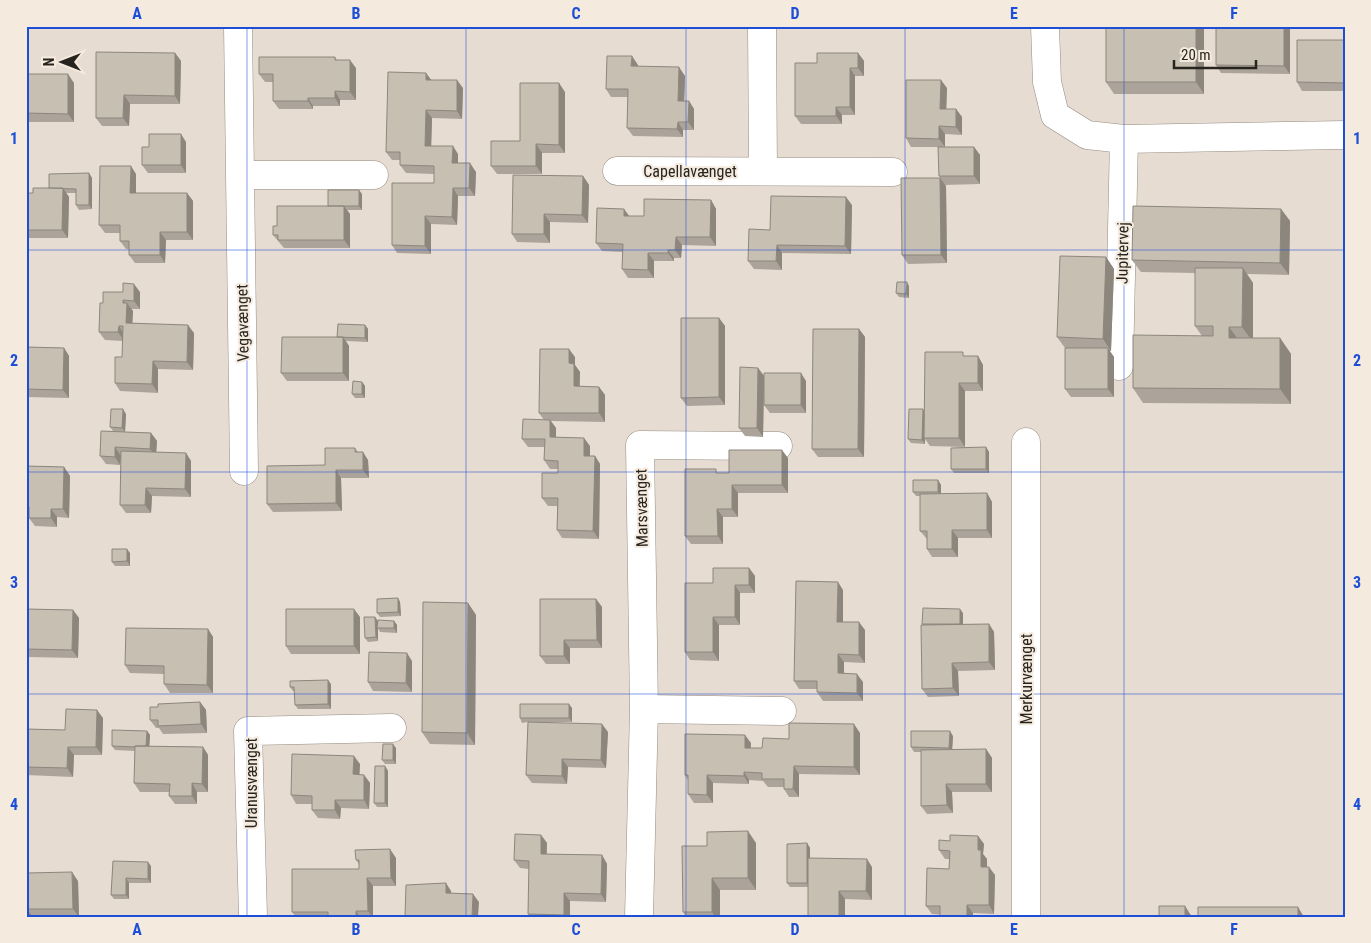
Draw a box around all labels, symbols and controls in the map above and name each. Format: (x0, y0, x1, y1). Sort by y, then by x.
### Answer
text: A (132, 4, 142, 23)
text: B (352, 4, 361, 23)
text: C (571, 4, 581, 23)
text: D (790, 4, 800, 23)
text: E (1010, 4, 1018, 23)
text: F (1230, 4, 1238, 23)
north arrow (38, 38, 88, 88)
scale bar (1174, 38, 1256, 70)
text: 20 m (1181, 46, 1211, 64)
text: N (41, 58, 57, 66)
text: 1 (10, 129, 18, 148)
text: 1 (1353, 129, 1361, 148)
street label: Capellavænget (643, 162, 737, 181)
street label: Jupitervej (1112, 222, 1133, 284)
street label: Vegavænget (232, 284, 253, 362)
text: 2 (10, 351, 18, 370)
text: 2 (1353, 351, 1361, 370)
street label: Marsvænget (631, 468, 652, 547)
text: 3 (10, 573, 18, 592)
text: 3 (1353, 573, 1361, 592)
street label: Merkurvænget (1017, 633, 1036, 724)
street label: Uranusvænget (242, 738, 261, 828)
text: 4 (10, 795, 18, 814)
text: 4 (1353, 795, 1361, 814)
text: A (132, 920, 142, 939)
text: B (352, 920, 361, 939)
text: C (571, 920, 581, 939)
text: D (790, 920, 800, 939)
text: E (1010, 920, 1018, 939)
text: F (1230, 920, 1238, 939)

